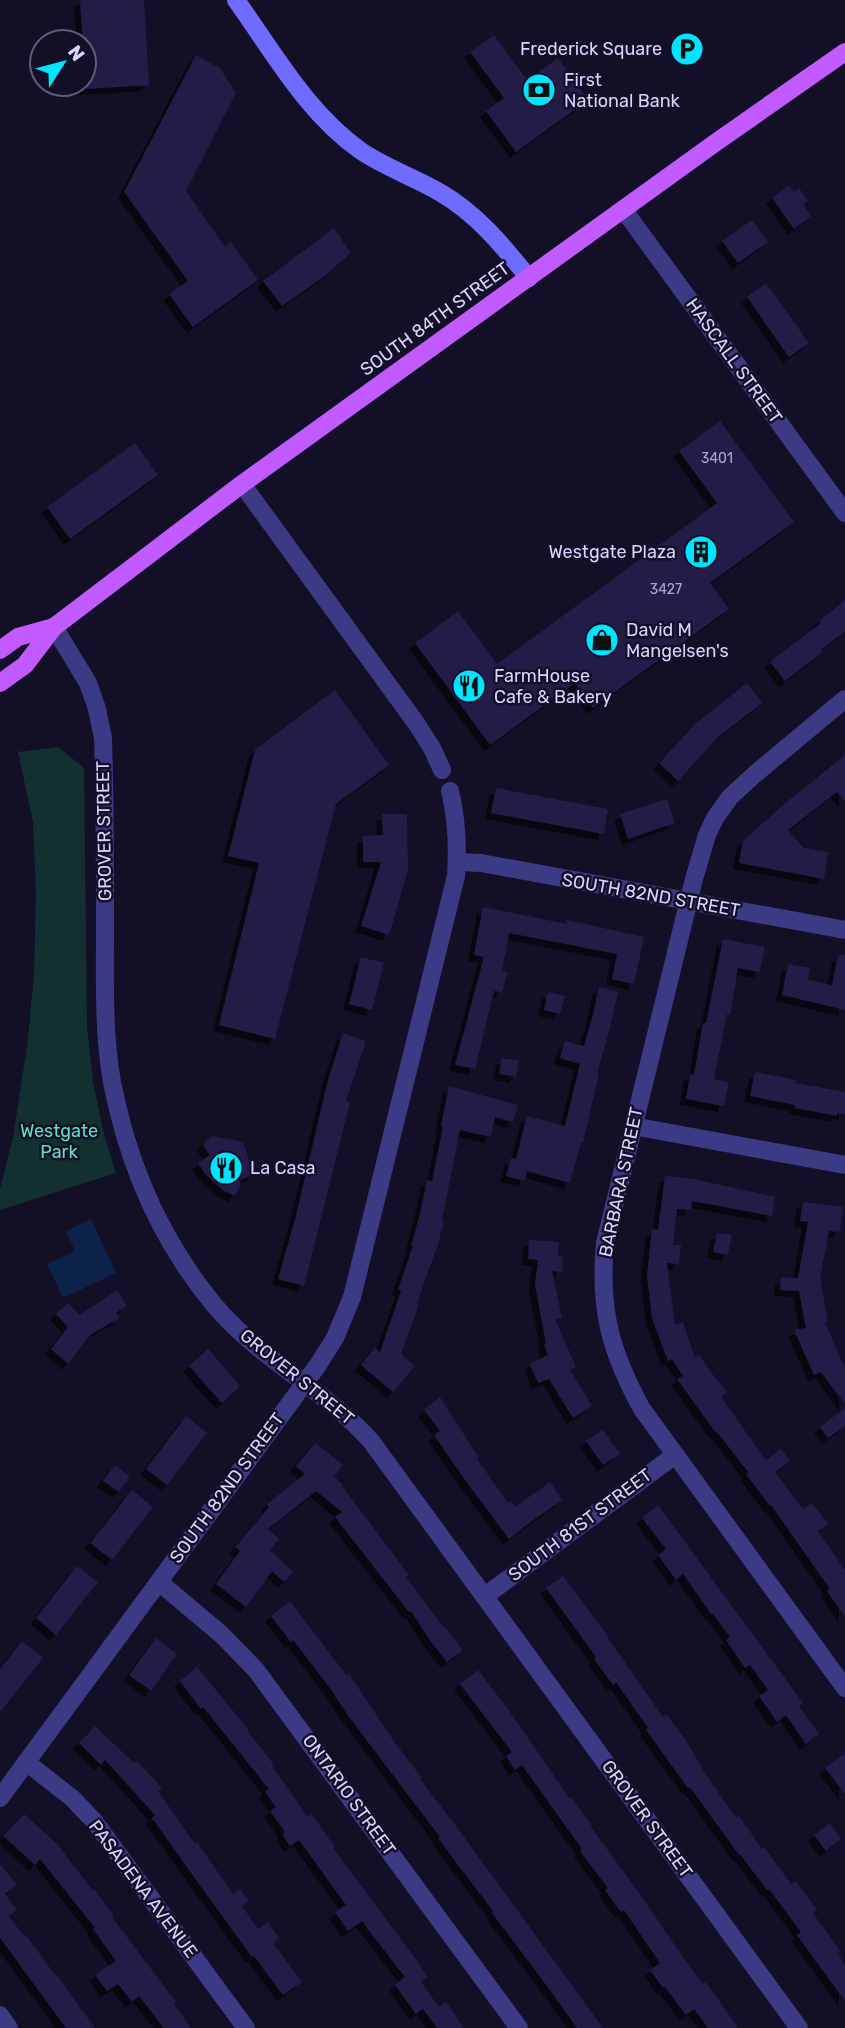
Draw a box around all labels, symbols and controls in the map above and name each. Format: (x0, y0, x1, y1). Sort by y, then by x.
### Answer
north arrow (28, 28, 98, 98)
parking icon: Frederick Square (668, 30, 706, 68)
place label: Frederick Square (520, 38, 662, 60)
text: N (63, 41, 90, 66)
place label: First National Bank (564, 69, 681, 112)
bank icon: First National Bank (520, 71, 558, 109)
street label: SOUTH 84TH STREET (356, 257, 514, 381)
street label: HASCALL STREET (681, 294, 787, 428)
house number: 3401 (701, 450, 733, 467)
building icon: Westgate Plaza (682, 533, 720, 571)
place label: Westgate Plaza (549, 541, 676, 563)
house number: 3427 (650, 581, 682, 598)
place label: David M Mangelsen's (626, 619, 729, 662)
shop icon: David M Mangelsen's (583, 621, 621, 659)
place label: FarmHouse Cafe & Bakery (494, 665, 612, 708)
restaurant icon: FarmHouse Cafe & Bakery (450, 667, 488, 705)
street label: GROVER STREET (92, 761, 116, 901)
street label: SOUTH 82ND STREET (560, 868, 742, 922)
street label: BARBARA STREET (594, 1105, 648, 1259)
park label: Westgate Park (20, 1120, 98, 1163)
restaurant icon: La Casa (207, 1149, 245, 1187)
place label: La Casa (250, 1157, 316, 1179)
street label: GROVER STREET (236, 1324, 358, 1430)
street label: SOUTH 82ND STREET (165, 1409, 289, 1567)
street label: SOUTH 81ST STREET (504, 1464, 656, 1586)
street label: ONTARIO STREET (298, 1730, 400, 1860)
street label: GROVER STREET (597, 1756, 697, 1882)
street label: PASADENA AVENUE (84, 1816, 202, 1962)

